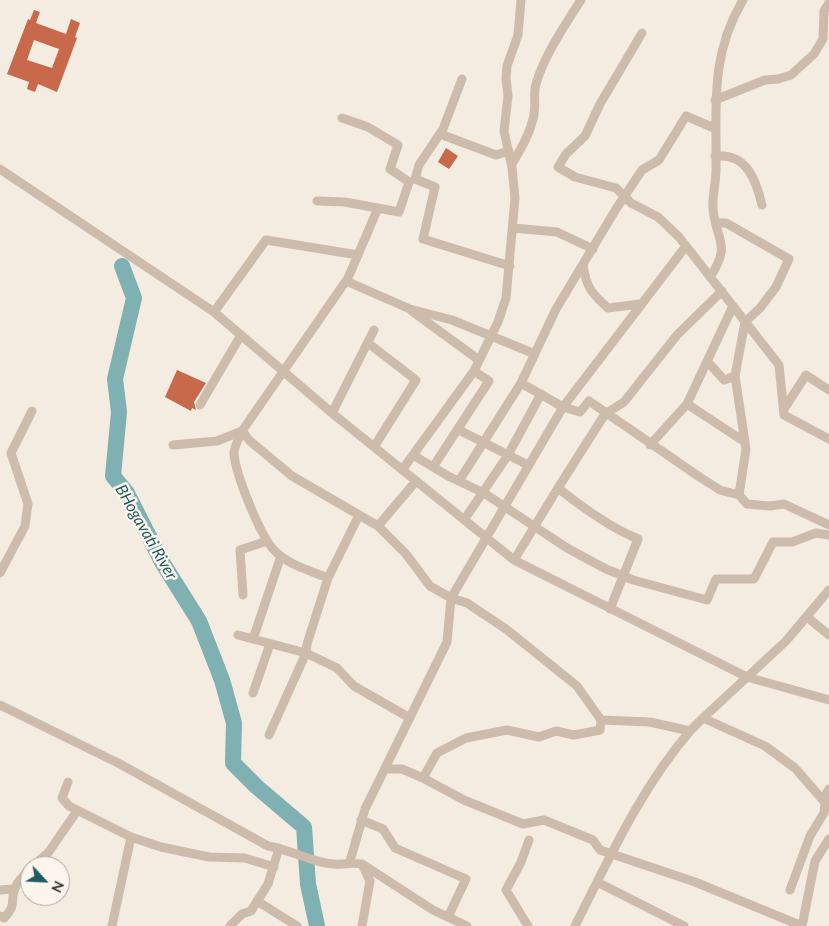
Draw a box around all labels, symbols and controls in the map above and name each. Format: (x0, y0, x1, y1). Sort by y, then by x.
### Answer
water label: BHogavati River (111, 481, 181, 583)
north arrow (20, 856, 70, 906)
text: N (48, 879, 68, 896)

